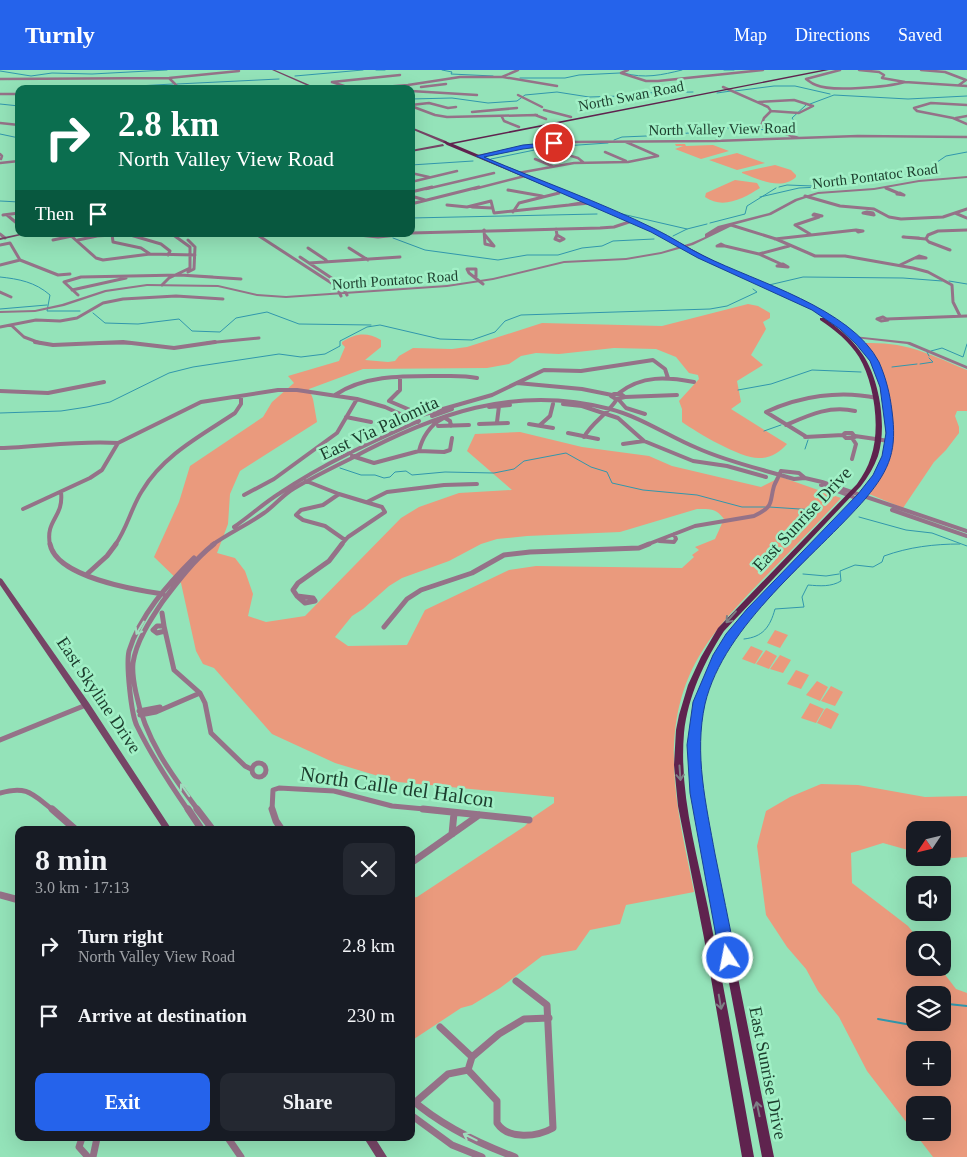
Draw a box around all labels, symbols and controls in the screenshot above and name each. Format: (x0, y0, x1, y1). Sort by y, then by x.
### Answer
text: Turnly (25, 22, 95, 48)
text: Map (734, 25, 767, 45)
text: Directions (795, 25, 870, 45)
text: Saved (898, 25, 942, 45)
street label: North Swan Road (577, 78, 686, 114)
icon: right (35, 105, 100, 170)
text: 2.8 km (118, 105, 219, 144)
street label: North Valley View Road (648, 120, 796, 138)
pin (533, 122, 575, 164)
icon: arrive (540, 129, 568, 157)
text: North Valley View Road (118, 146, 334, 171)
street label: North Pontatoc Road (811, 160, 939, 192)
icon: arrive (84, 200, 112, 228)
text: Then (35, 203, 74, 224)
street label: North Pontatoc Road (331, 268, 459, 292)
street label: East Via Palomita (317, 392, 441, 464)
street label: East Sunrise Drive (749, 463, 855, 575)
one-way arrow (726, 611, 737, 624)
one-way arrow (135, 621, 145, 635)
street label: East Skyline Drive (53, 633, 145, 757)
street label: North Calle del Halcon (299, 762, 496, 813)
one-way arrow (676, 765, 685, 781)
one-way arrow (180, 783, 190, 797)
north arrow (906, 821, 951, 866)
map controls (906, 821, 951, 1141)
text: 8 min (35, 843, 108, 876)
button: close (343, 843, 395, 895)
button: sound (906, 876, 951, 921)
text: 3.0 km · 17:13 (35, 879, 129, 896)
text: Turn right (78, 926, 163, 947)
position arrow (701, 931, 753, 983)
button: search (906, 931, 951, 976)
icon: right (35, 932, 63, 960)
text: 2.8 km (342, 935, 395, 956)
text: North Valley View Road (78, 948, 235, 965)
button: layers (906, 986, 951, 1031)
one-way arrow (715, 993, 725, 1009)
icon: arrive (35, 1002, 63, 1030)
text: Arrive at destination (78, 1005, 247, 1026)
text: 230 m (347, 1005, 395, 1026)
street label: East Sunrise Drive (745, 1005, 791, 1141)
button: + (906, 1041, 951, 1086)
button: Exit (35, 1073, 210, 1131)
button: Share (220, 1073, 395, 1131)
button: − (906, 1096, 951, 1141)
one-way arrow (753, 1102, 762, 1118)
one-way arrow (463, 1132, 478, 1142)

